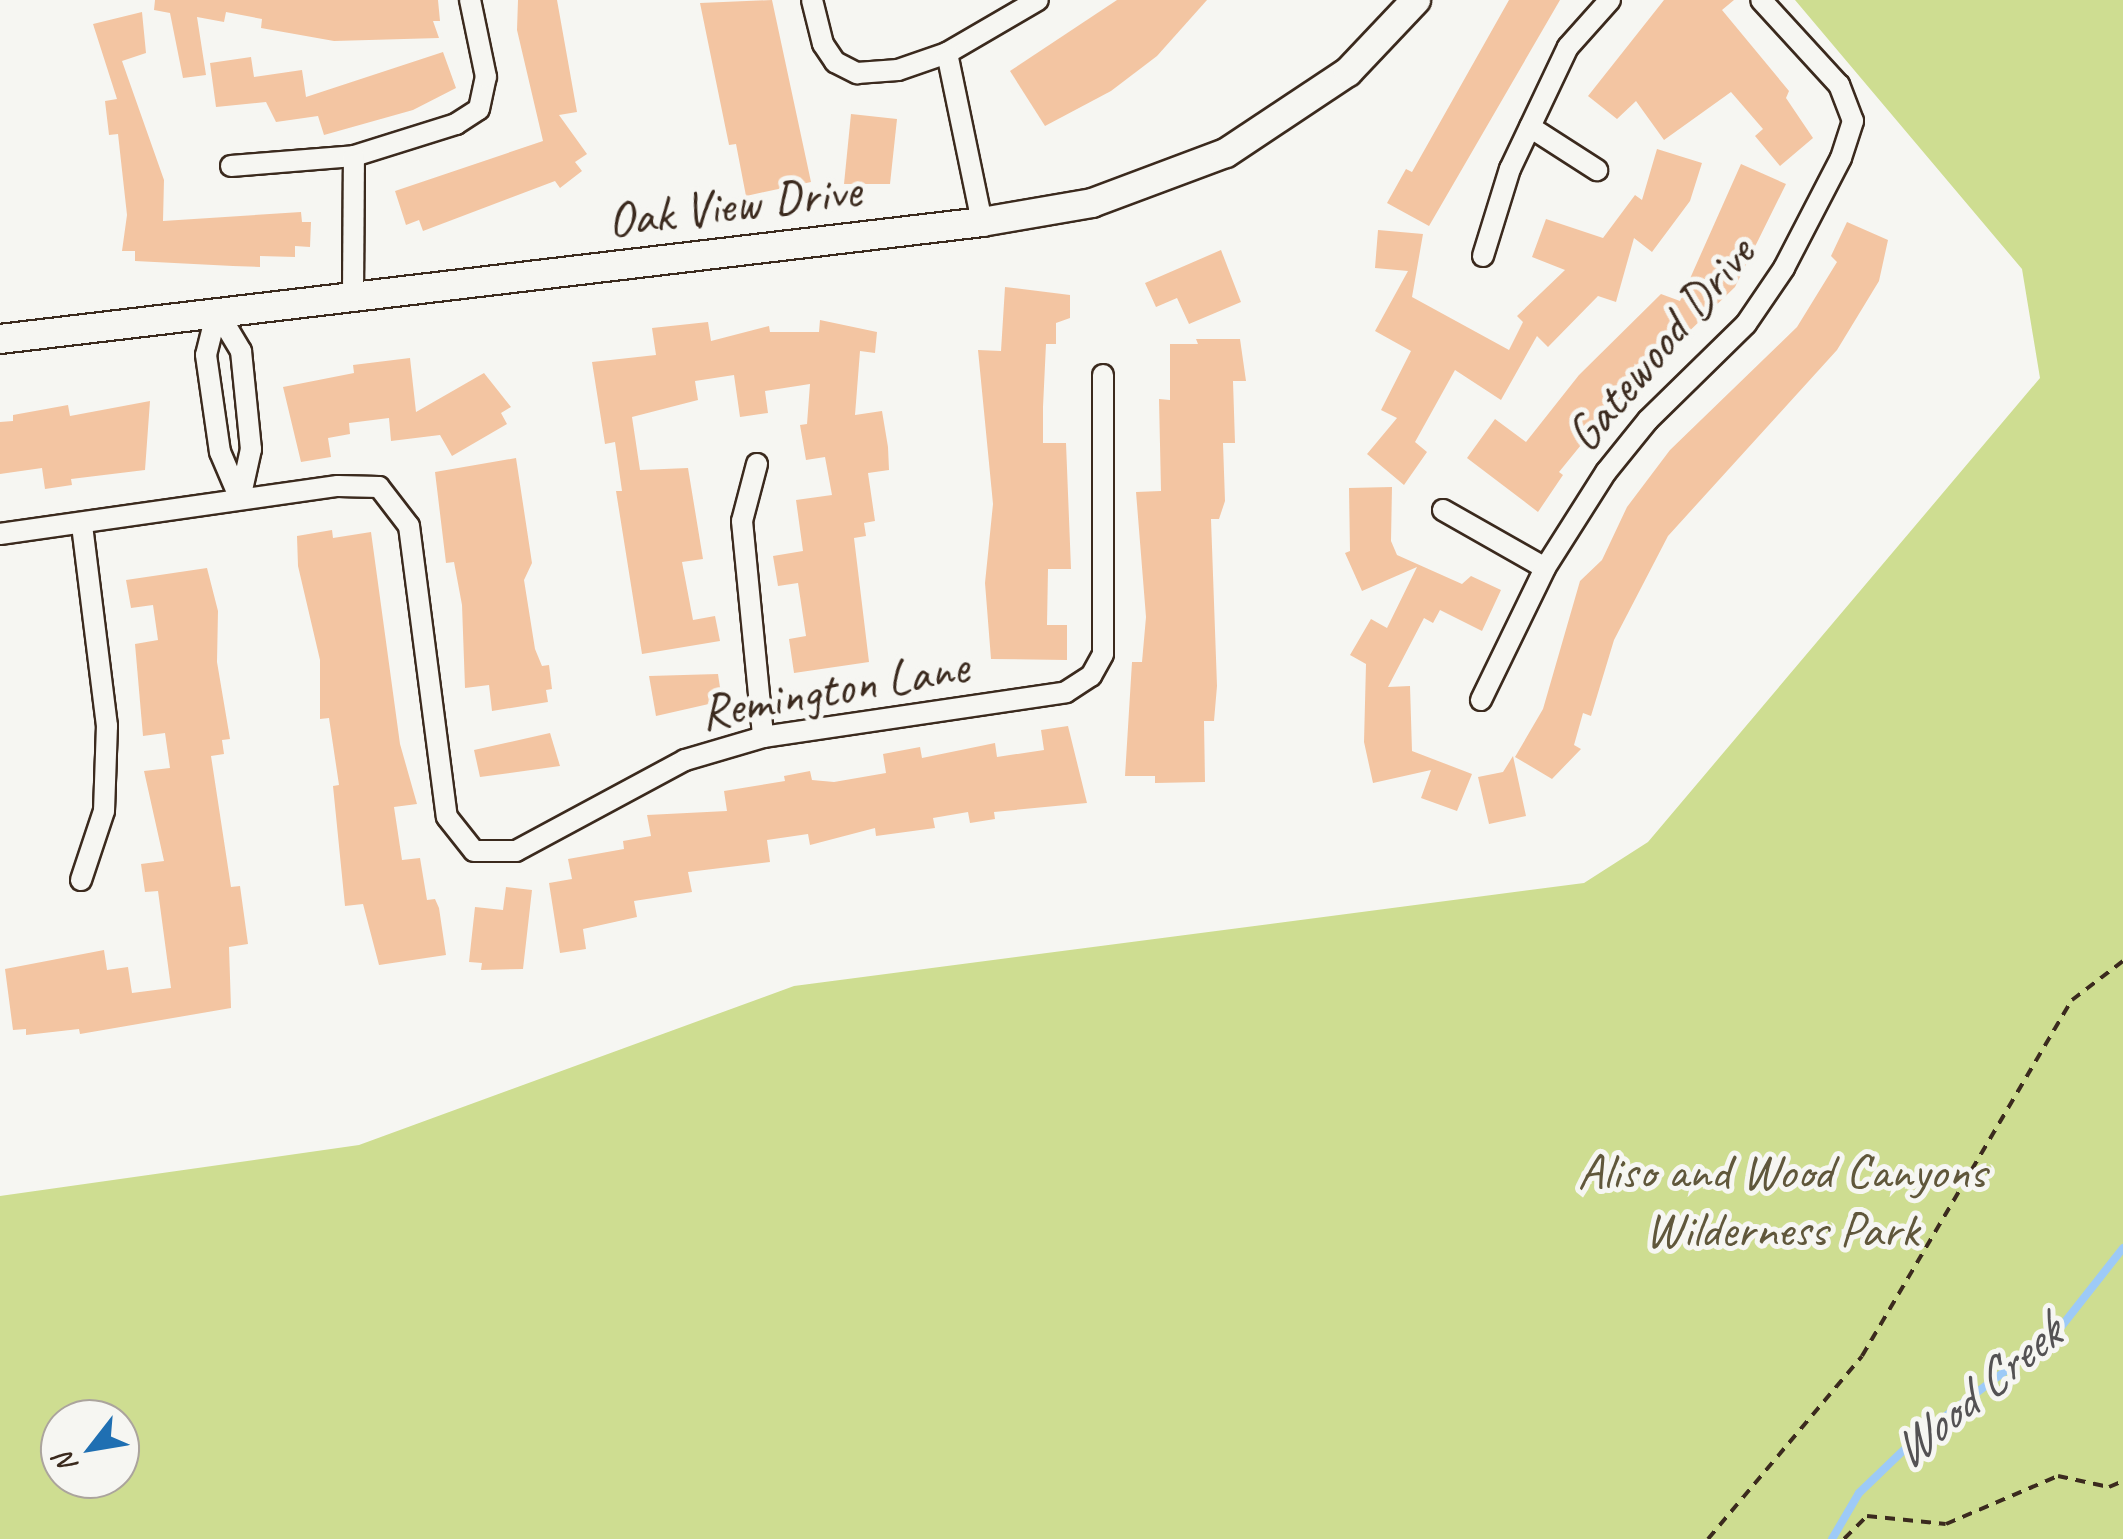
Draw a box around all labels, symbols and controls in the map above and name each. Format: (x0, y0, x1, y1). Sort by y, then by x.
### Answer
street label: Oak View Drive (604, 160, 864, 250)
street label: Gatewood Drive (1553, 224, 1767, 464)
street label: Remington Lane (695, 636, 973, 742)
park label: Aliso and Wood Canyons Wilderness Park (1576, 1141, 1988, 1258)
water label: Wood Creek (1878, 1304, 2074, 1482)
north arrow (40, 1399, 140, 1499)
text: N (46, 1447, 85, 1480)

